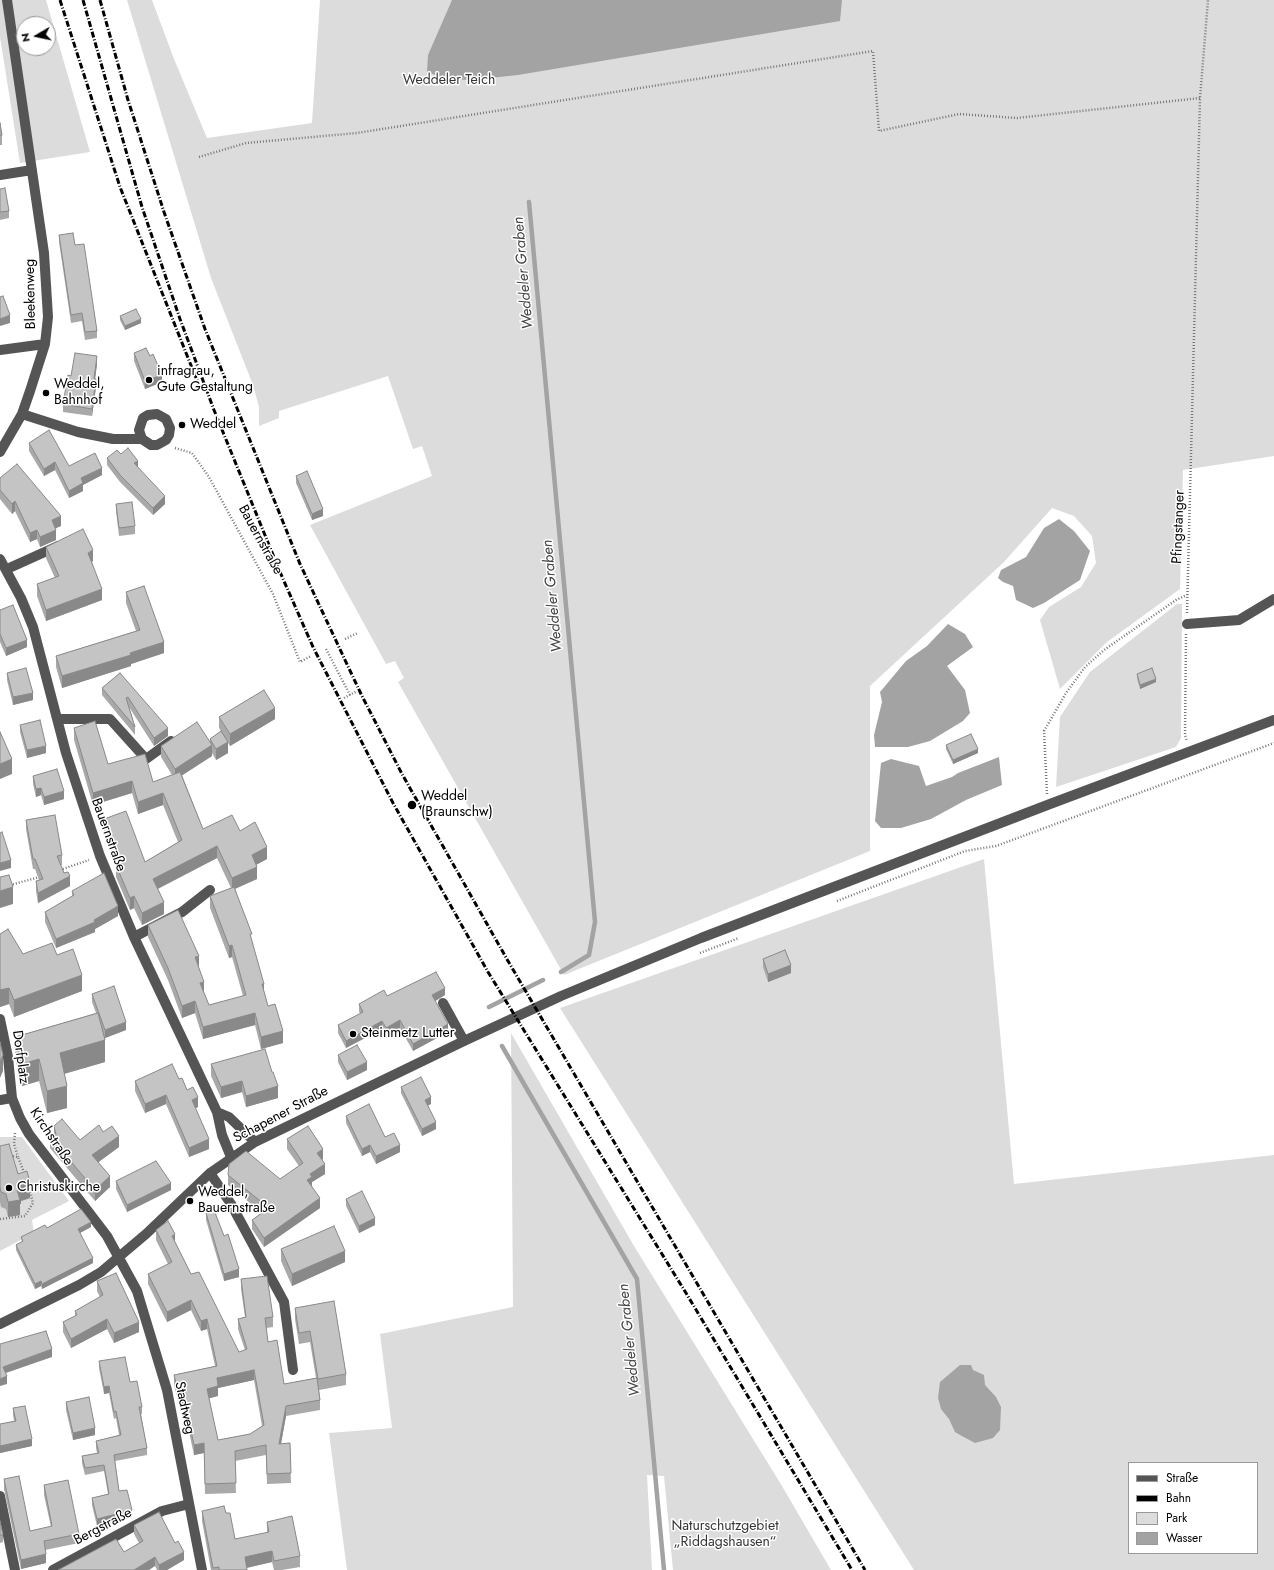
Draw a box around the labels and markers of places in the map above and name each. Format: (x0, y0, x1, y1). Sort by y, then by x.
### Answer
place label: infragrau, Gute Gestaltung (157, 364, 253, 396)
marker: infragrau, Gute Gestaltung (144, 375, 154, 385)
place label: Weddel, Bahnhof (54, 377, 105, 410)
marker: Weddel, Bahnhof (41, 388, 51, 398)
place label: Weddel (190, 417, 236, 433)
marker: Weddel (177, 420, 187, 430)
place label: Weddel (Braunschw) (421, 789, 493, 822)
marker: Weddel (Braunschw) (406, 799, 418, 811)
place label: Steinmetz Lutter (361, 1026, 454, 1042)
marker: Steinmetz Lutter (348, 1029, 358, 1039)
place label: Christuskirche (17, 1180, 100, 1196)
marker: Christuskirche (4, 1183, 14, 1193)
place label: Weddel, Bauernstraße (198, 1185, 275, 1218)
marker: Weddel, Bauernstraße (185, 1196, 195, 1206)

